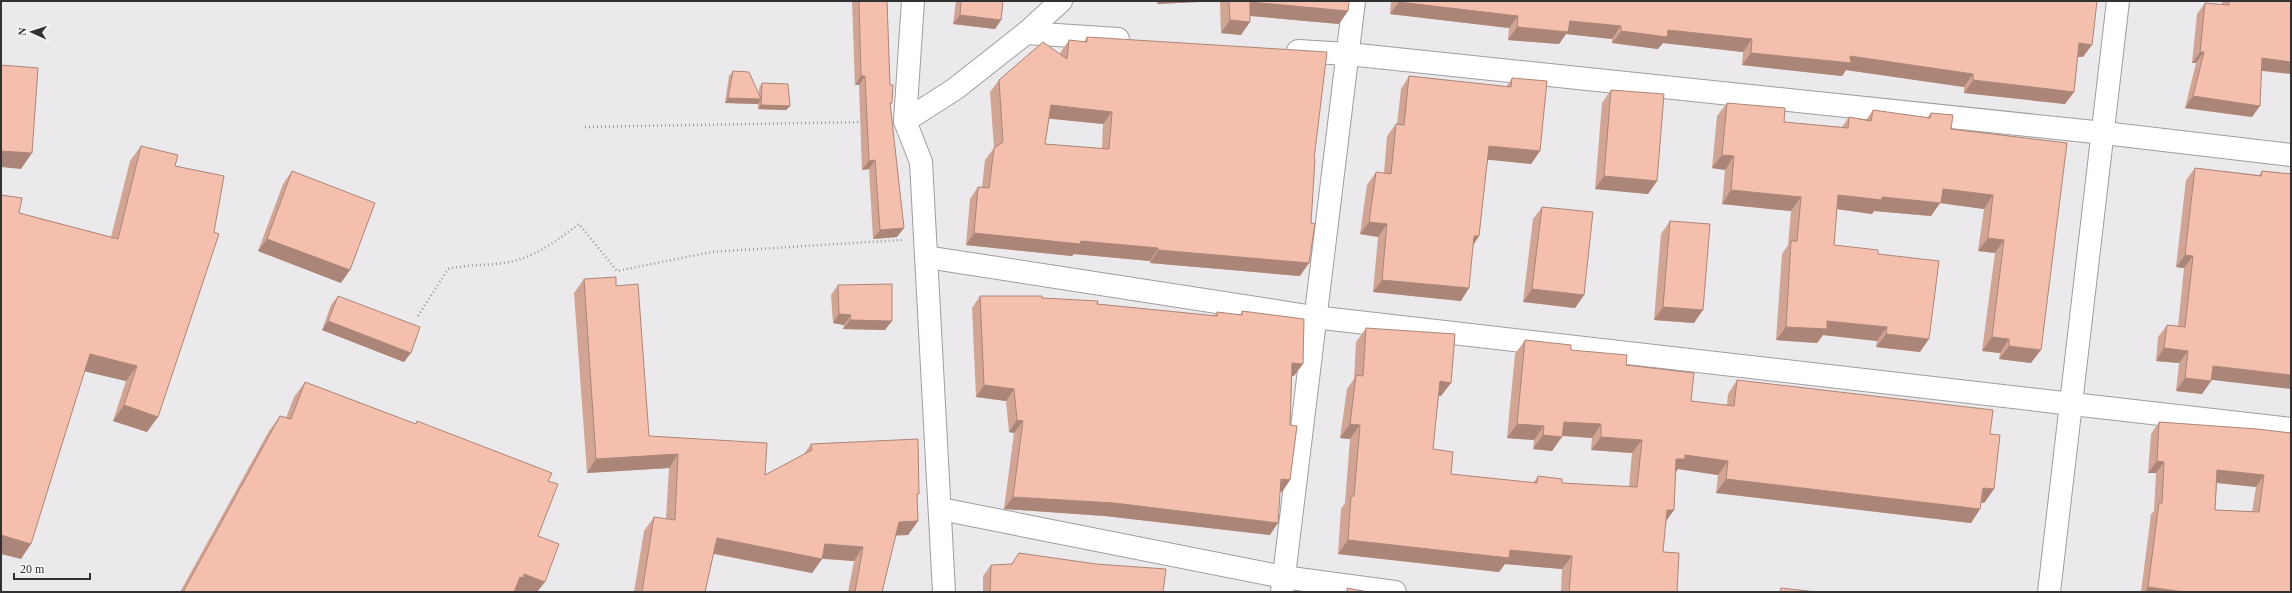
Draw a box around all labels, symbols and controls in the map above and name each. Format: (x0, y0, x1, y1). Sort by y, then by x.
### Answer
north arrow (12, 12, 52, 52)
text: N (16, 27, 28, 36)
scale bar (14, 555, 90, 581)
text: 20 m (20, 562, 45, 576)

